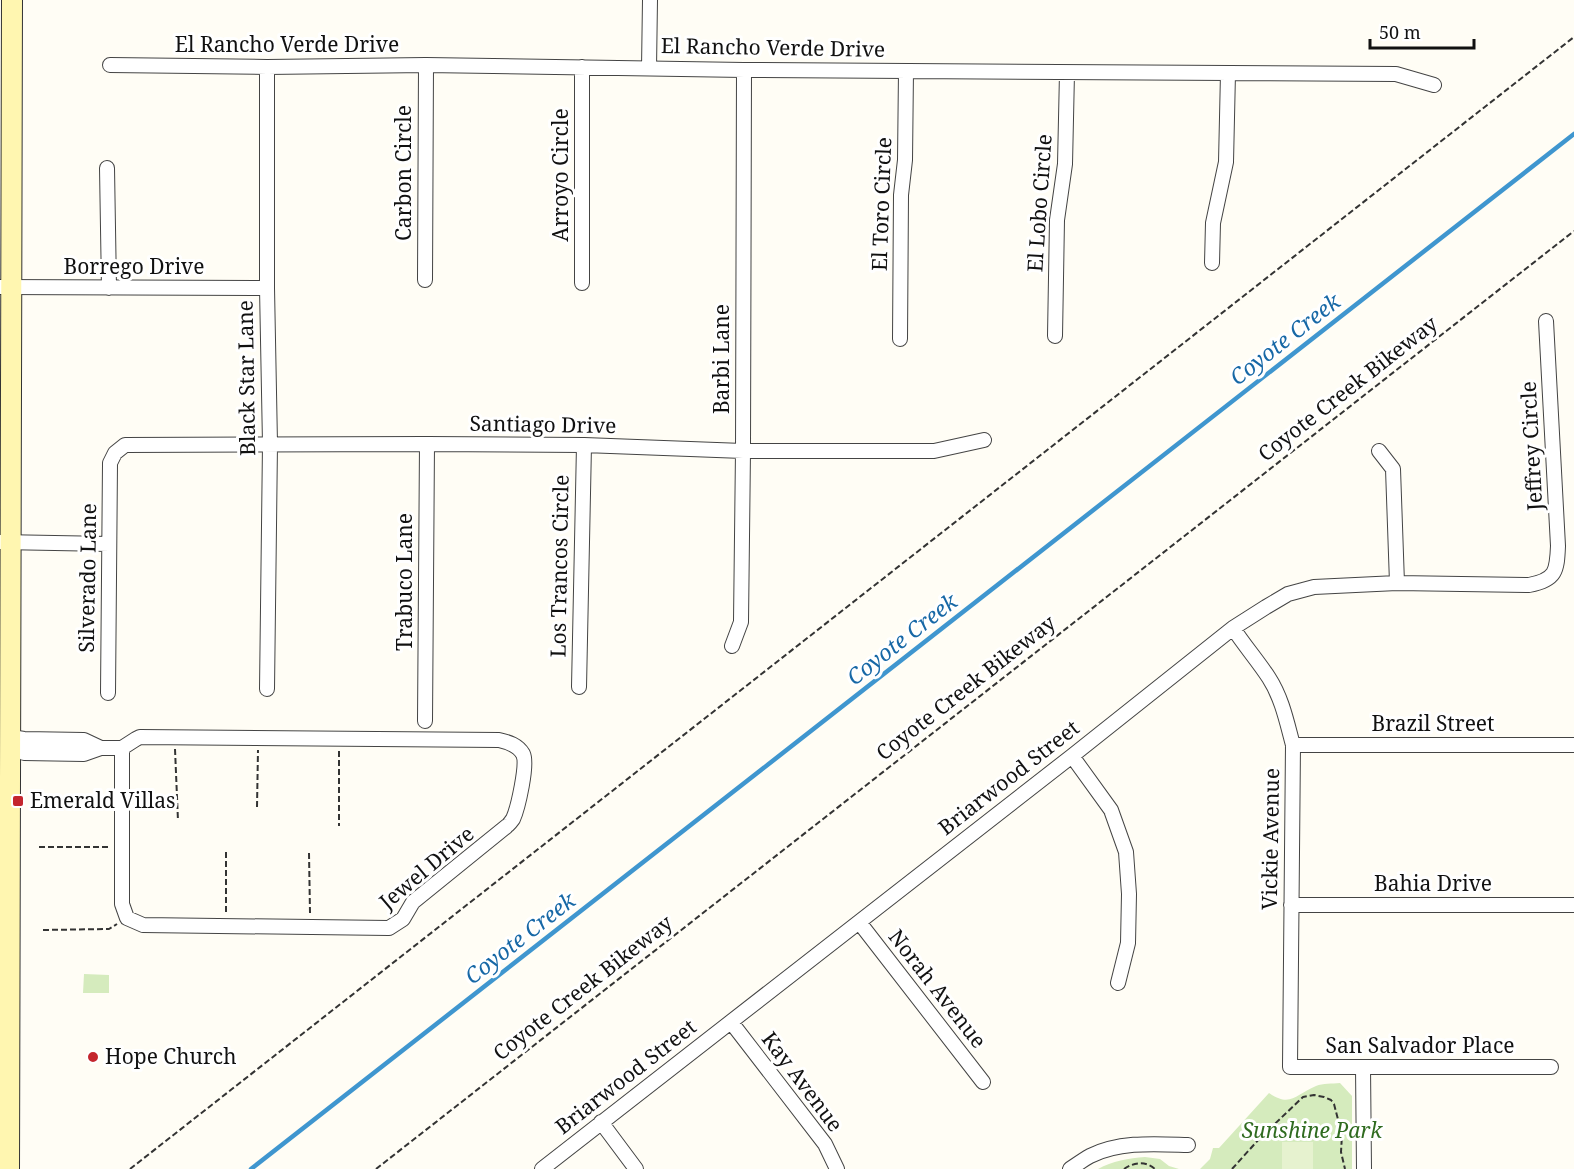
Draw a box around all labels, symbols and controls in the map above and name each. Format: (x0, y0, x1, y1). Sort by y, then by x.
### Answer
scale bar (1370, 12, 1474, 50)
text: 50 m (1379, 20, 1421, 44)
street label: El Rancho Verde Drive (175, 30, 399, 58)
street label: El Rancho Verde Drive (661, 31, 885, 63)
street label: Carbon Circle (389, 105, 417, 241)
street label: Arroyo Circle (546, 108, 574, 242)
street label: El Lobo Circle (1020, 133, 1058, 273)
street label: El Toro Circle (865, 136, 897, 271)
street label: Borrego Drive (63, 252, 205, 280)
water label: Coyote Creek (1223, 285, 1347, 391)
street label: Black Star Lane (231, 300, 261, 456)
street label: Barbi Lane (707, 304, 735, 414)
street label: Coyote Creek Bikeway (1252, 309, 1443, 467)
street label: Jeffrey Circle (1514, 381, 1548, 513)
street label: Santiago Drive (469, 409, 617, 439)
street label: Los Trancos Circle (543, 474, 575, 658)
street label: Silverado Lane (72, 503, 102, 653)
street label: Trabuco Lane (390, 513, 418, 651)
water label: Coyote Creek (840, 585, 964, 691)
street label: Coyote Creek Bikeway (870, 608, 1061, 766)
street label: Brazil Street (1371, 709, 1495, 737)
street label: Briarwood Street (932, 713, 1085, 841)
street label: Vickie Avenue (1255, 768, 1285, 910)
place label: Emerald Villas (30, 786, 176, 814)
marker: Emerald Villas (11, 794, 25, 808)
street label: Jewel Drive (372, 819, 480, 916)
street label: Bahia Drive (1374, 869, 1492, 897)
water label: Coyote Creek (458, 884, 582, 990)
street label: Coyote Creek Bikeway (487, 908, 678, 1066)
street label: Norah Avenue (883, 923, 993, 1053)
street label: Briarwood Street (549, 1012, 702, 1140)
street label: Kay Avenue (756, 1026, 850, 1137)
street label: San Salvador Place (1326, 1031, 1514, 1059)
place label: Hope Church (105, 1042, 236, 1070)
marker: Hope Church (86, 1050, 100, 1064)
park label: Sunshine Park (1242, 1116, 1383, 1144)

